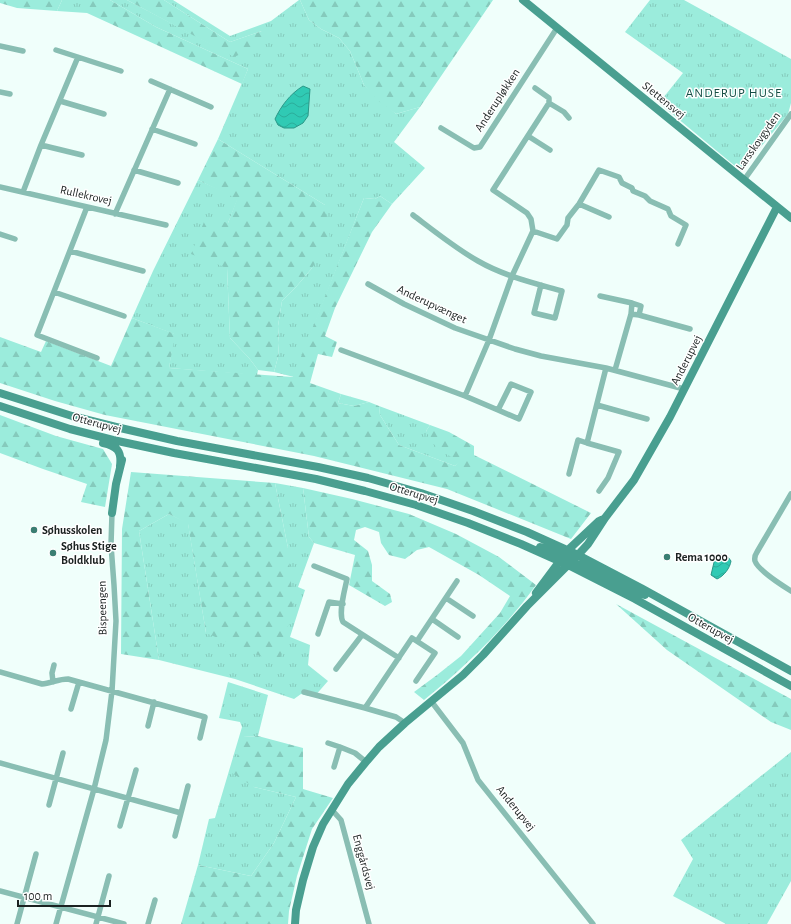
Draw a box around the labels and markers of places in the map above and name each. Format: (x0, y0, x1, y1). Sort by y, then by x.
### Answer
place label: Søhusskolen (42, 524, 102, 536)
marker: Søhusskolen (29, 525, 39, 535)
place label: Søhus Stige Boldklub (61, 540, 117, 566)
marker: Søhus Stige Boldklub (48, 548, 58, 558)
place label: Rema 1000 (675, 551, 728, 563)
marker: Rema 1000 (662, 552, 672, 562)

